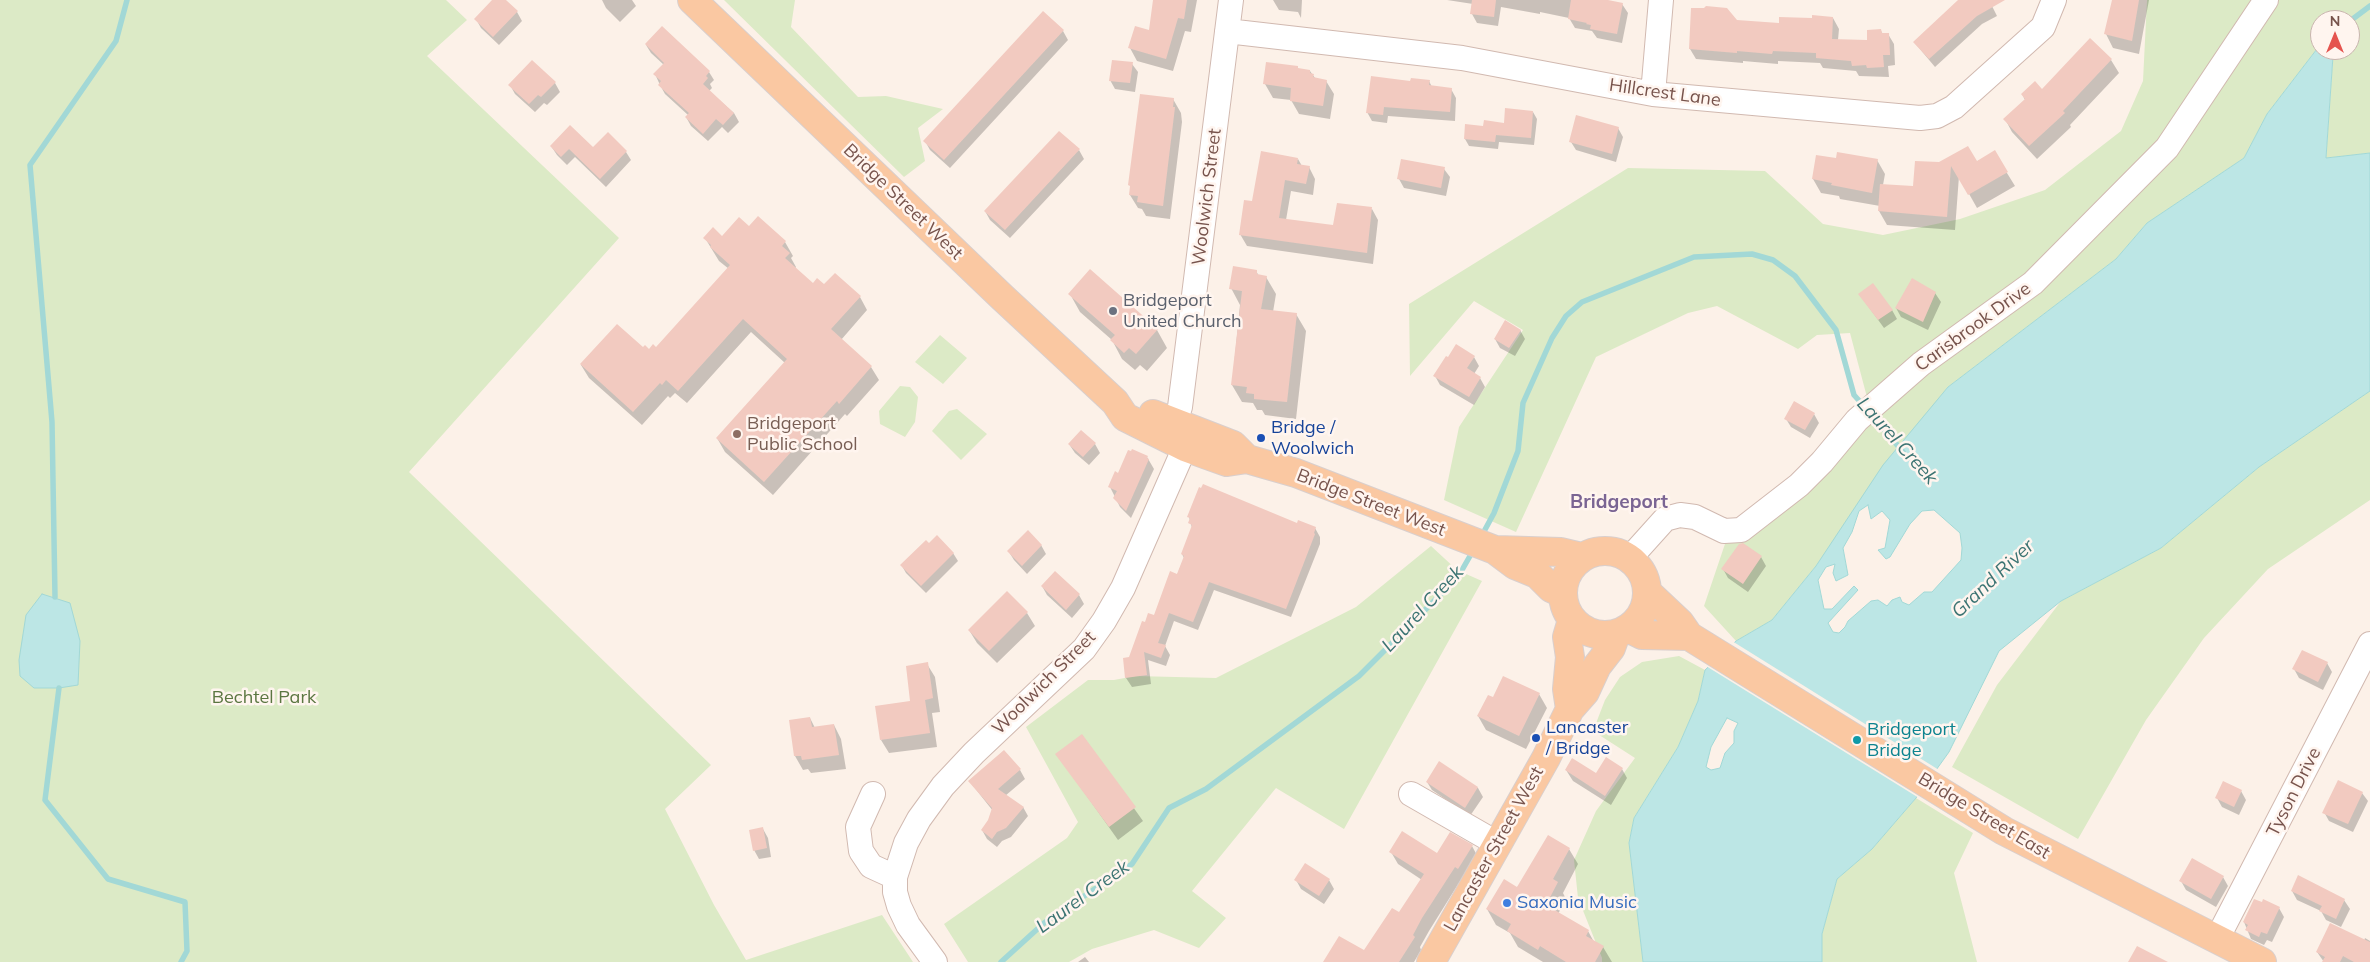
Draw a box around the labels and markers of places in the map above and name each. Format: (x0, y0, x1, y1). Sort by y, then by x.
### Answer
place label: Bridgeport United Church (1123, 290, 1242, 332)
marker: Bridgeport United Church (1107, 305, 1119, 317)
place label: Bridgeport Public School (747, 413, 857, 456)
place label: Bridge / Woolwich (1271, 417, 1354, 459)
marker: Bridgeport Public School (731, 428, 743, 440)
marker: Bridge / Woolwich (1255, 432, 1267, 444)
place label: Lancaster / Bridge (1546, 717, 1628, 760)
place label: Bridgeport Bridge (1867, 719, 1956, 762)
marker: Lancaster / Bridge (1530, 732, 1542, 744)
marker: Bridgeport Bridge (1851, 734, 1863, 746)
place label: Saxonia Music (1517, 892, 1637, 914)
marker: Saxonia Music (1501, 897, 1513, 909)

